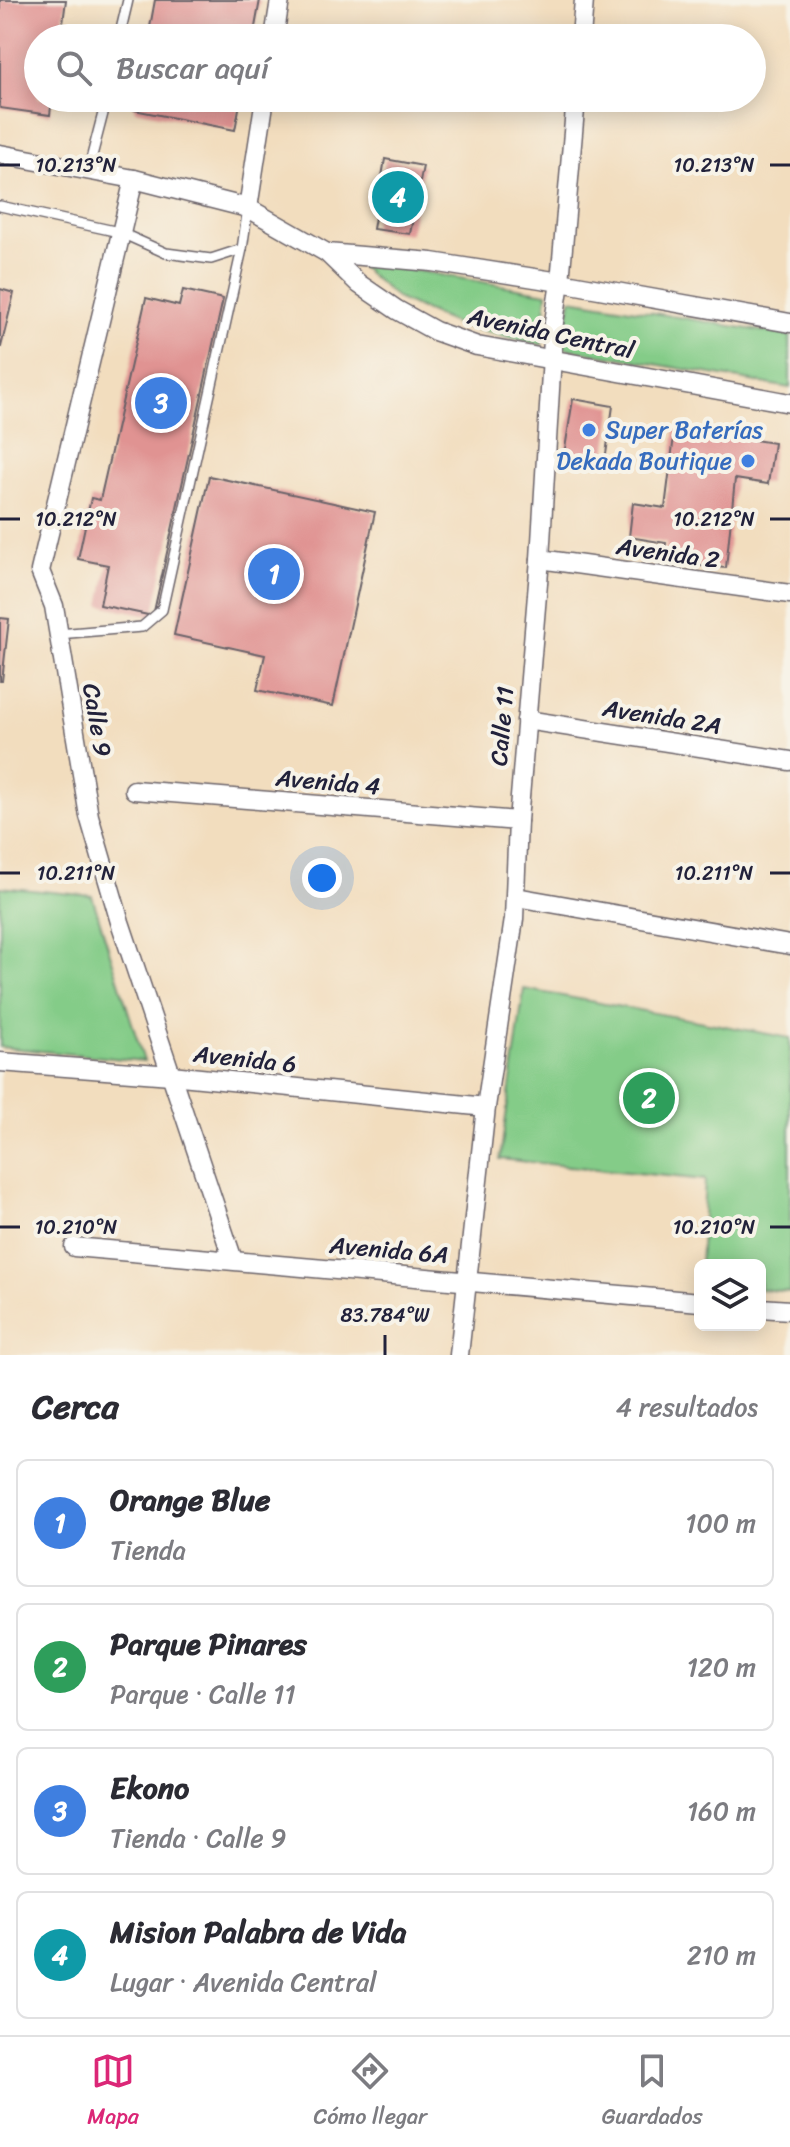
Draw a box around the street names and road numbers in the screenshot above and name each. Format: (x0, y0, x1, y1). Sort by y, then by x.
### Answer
street label: Avenida Central (463, 295, 639, 371)
street label: Avenida 2 (613, 525, 722, 581)
street label: Calle 9 (70, 680, 124, 760)
street label: Calle 11 (478, 684, 526, 768)
street label: Avenida 2A (599, 687, 724, 747)
street label: Avenida 4 (273, 756, 382, 807)
street label: Avenida 6 (190, 1033, 299, 1085)
street label: Avenida 6A (327, 1224, 450, 1276)

